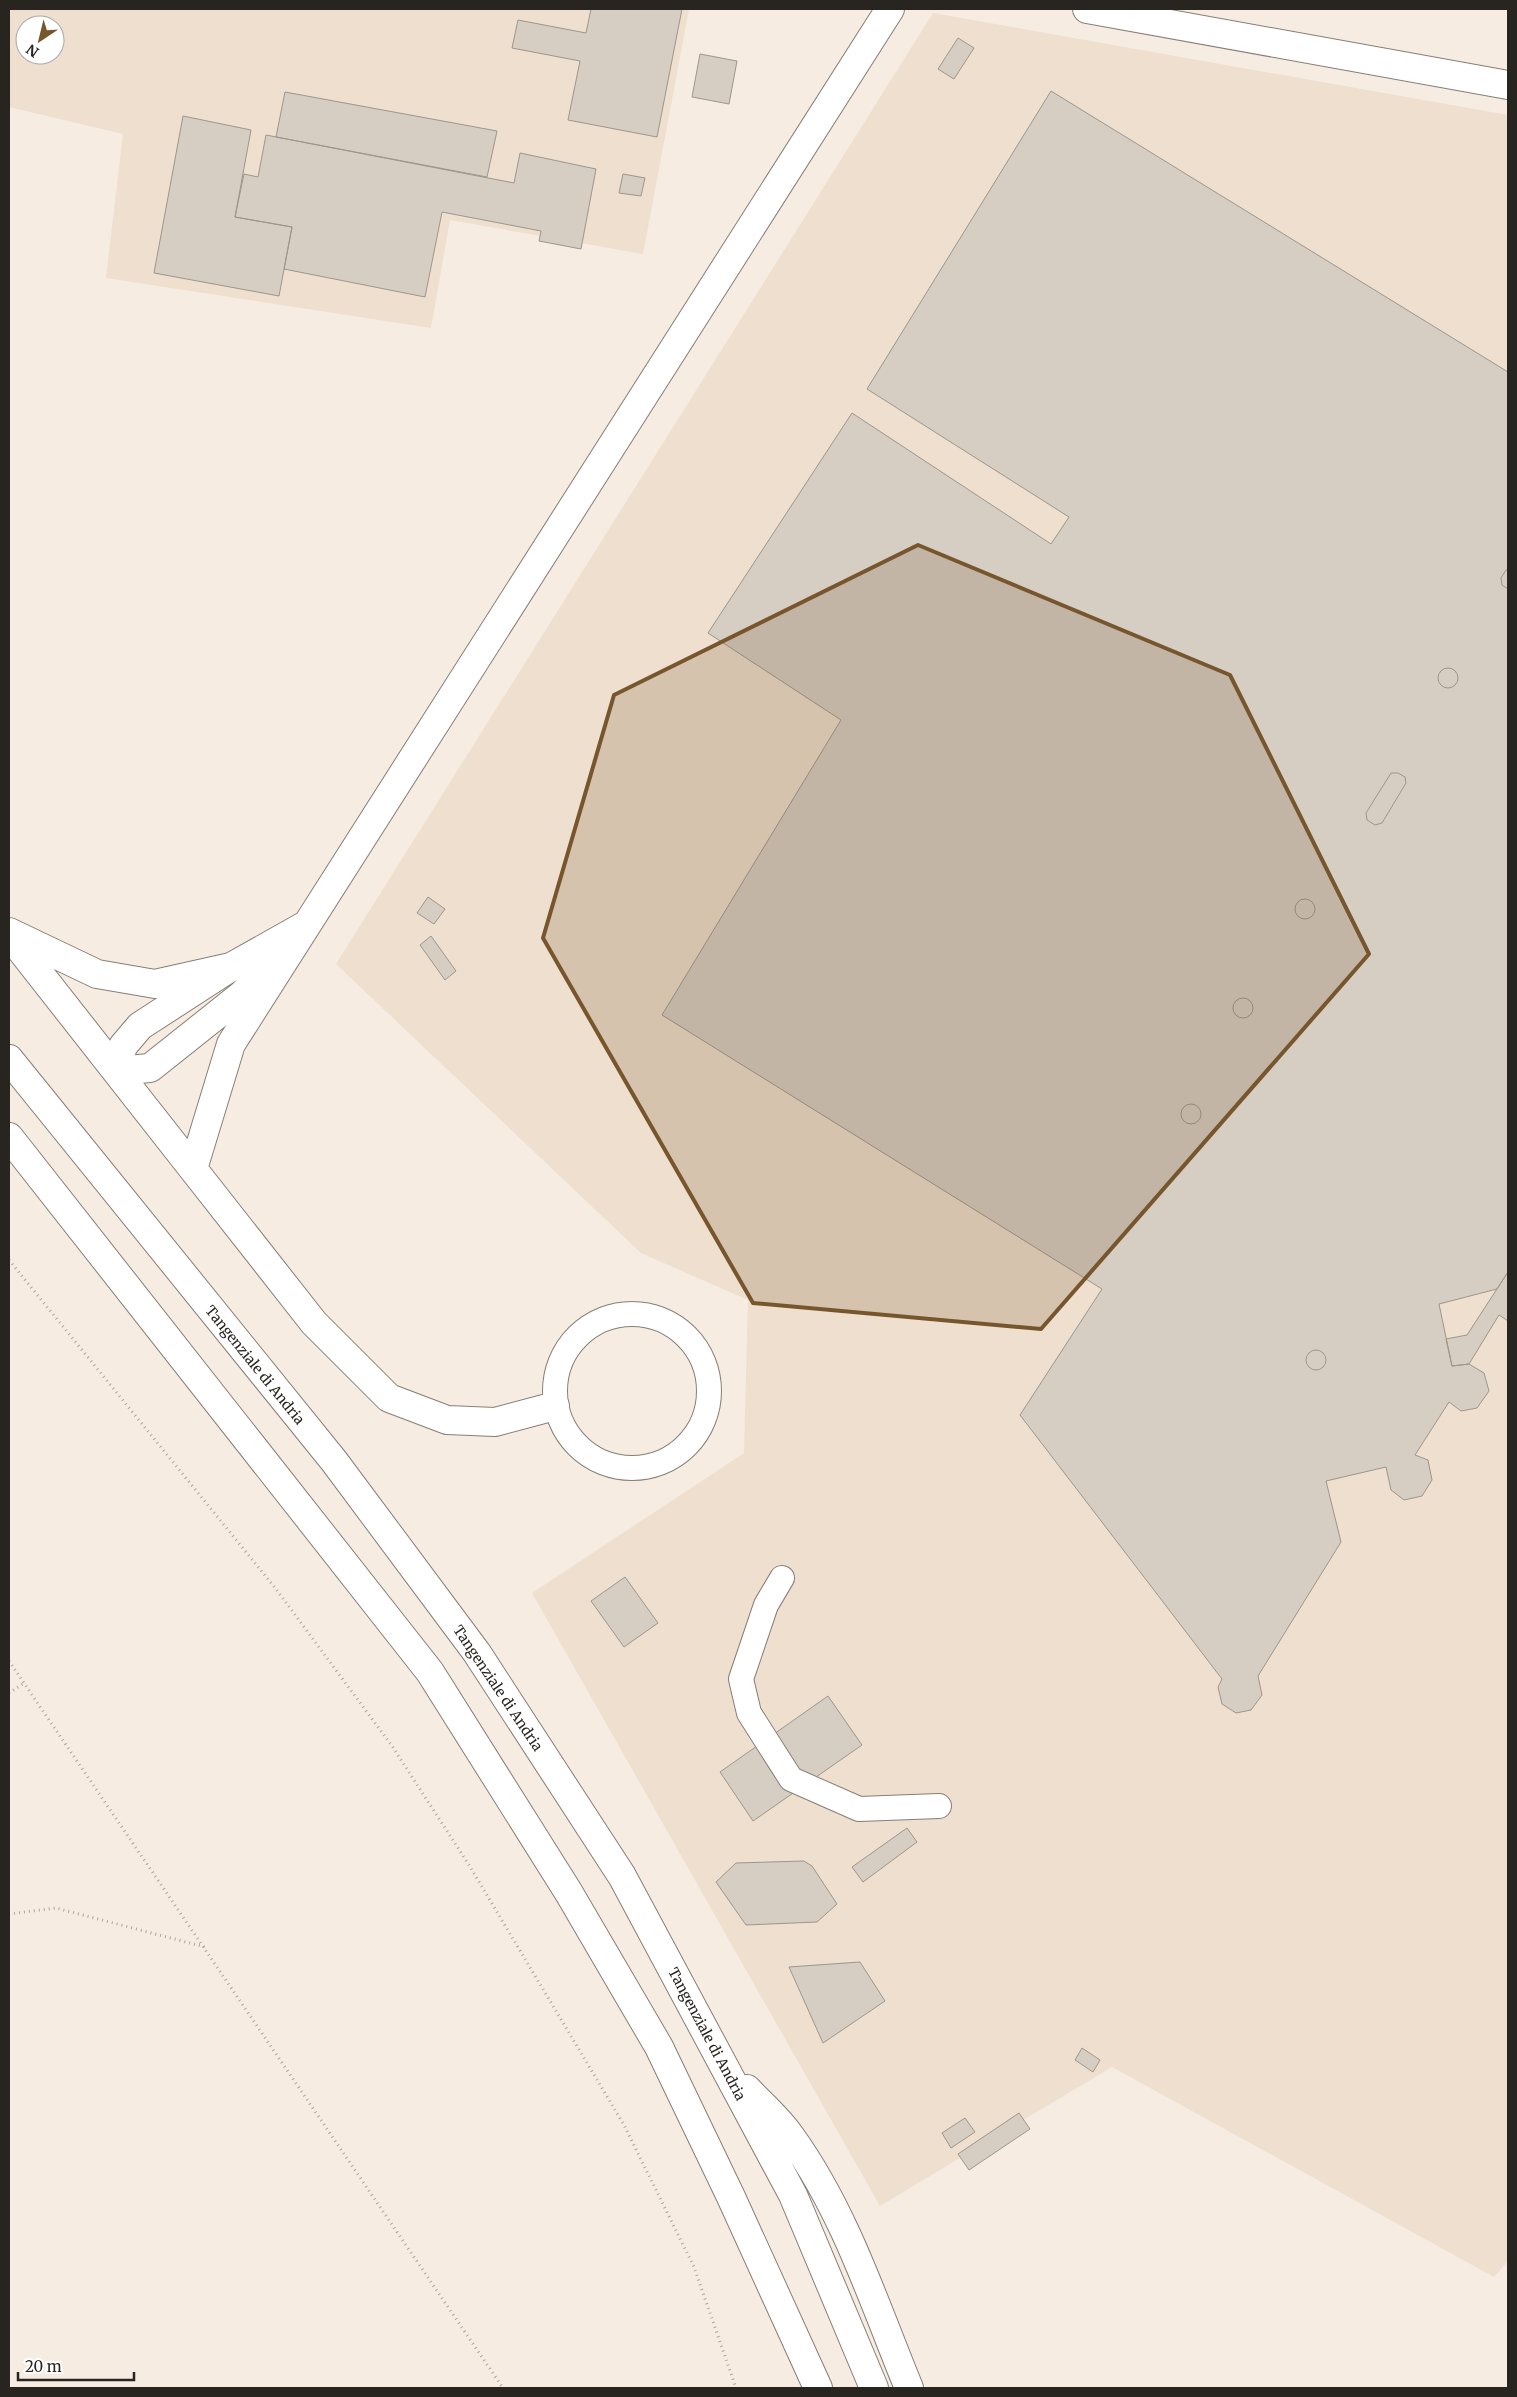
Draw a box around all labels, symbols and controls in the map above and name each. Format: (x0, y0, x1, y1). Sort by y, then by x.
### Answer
north arrow (15, 15, 65, 65)
text: N (23, 40, 42, 61)
street label: Tangenziale di Andria (201, 1302, 309, 1429)
street label: Tangenziale di Andria (449, 1622, 547, 1755)
street label: Tangenziale di Andria (664, 1964, 750, 2104)
scale bar (18, 2350, 134, 2382)
text: 20 m (25, 2357, 62, 2376)

